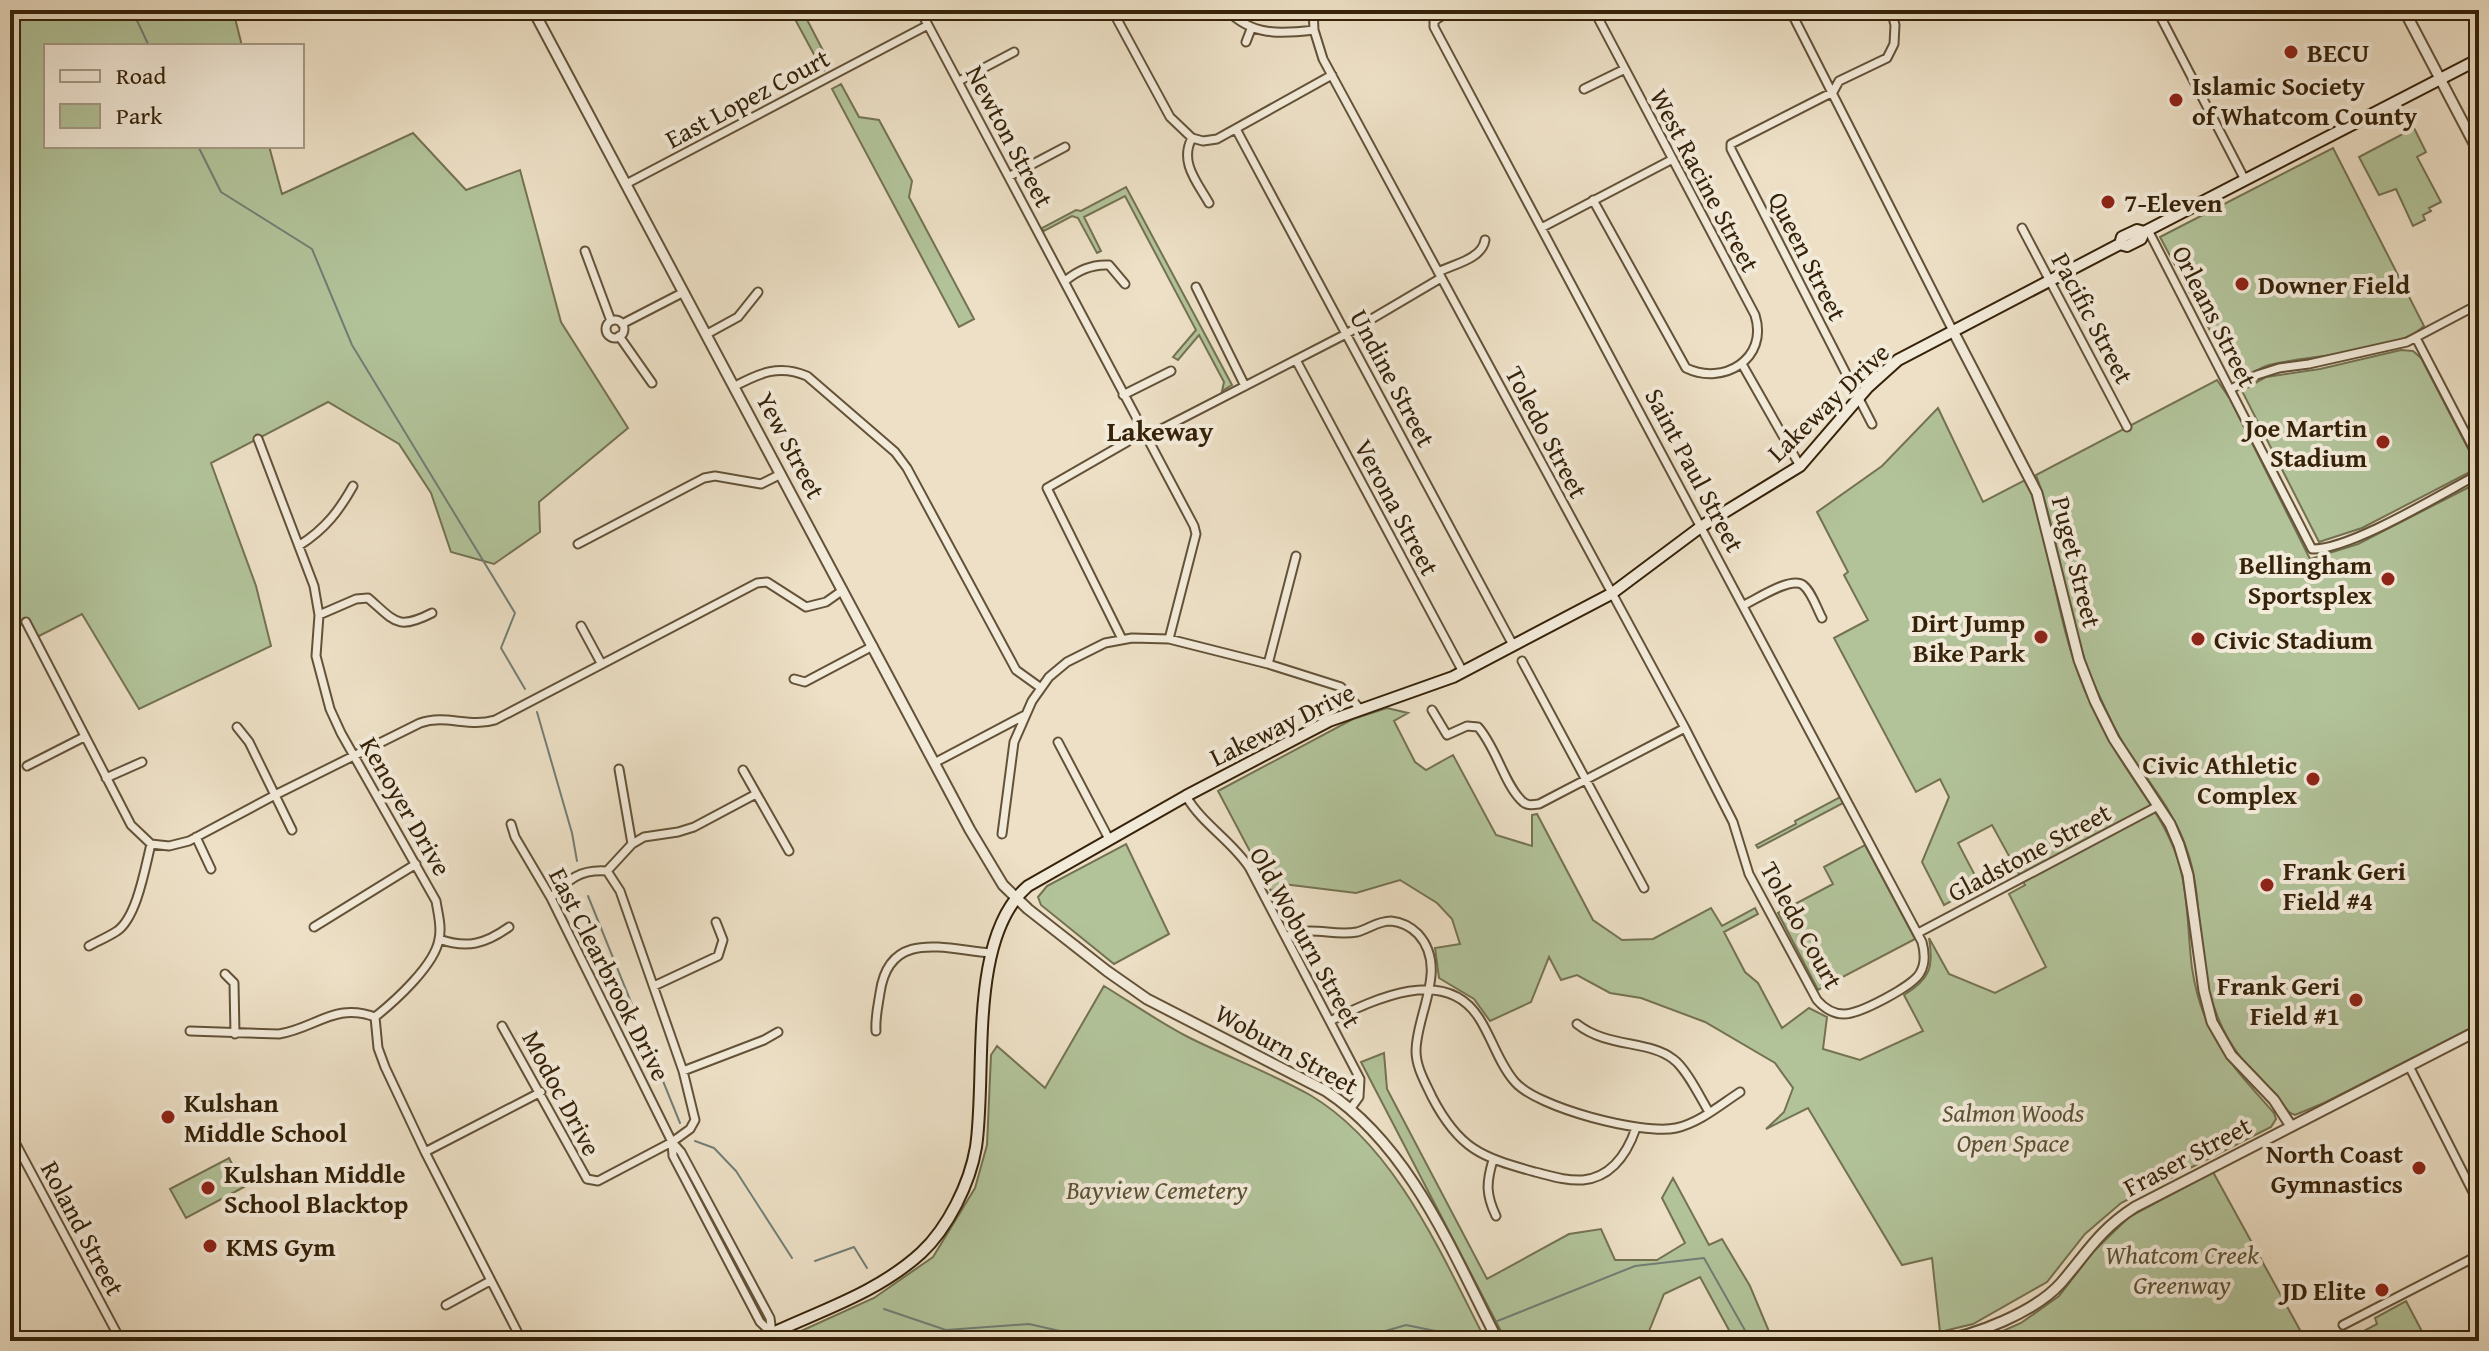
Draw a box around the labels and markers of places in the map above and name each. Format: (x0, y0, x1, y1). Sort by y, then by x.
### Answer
place label: BECU (2307, 33, 2369, 72)
marker: BECU (2282, 43, 2300, 61)
place label: Islamic Society of Whatcom County (2192, 66, 2418, 135)
marker: Islamic Society of Whatcom County (2167, 91, 2185, 109)
place label: 7-Eleven (2124, 183, 2223, 222)
marker: 7-Eleven (2099, 193, 2117, 211)
place label: Downer Field (2258, 265, 2410, 304)
marker: Downer Field (2233, 275, 2251, 293)
place label: Joe Martin Stadium (2241, 408, 2368, 477)
marker: Joe Martin Stadium (2374, 433, 2392, 451)
place label: Bellingham Sportsplex (2239, 545, 2373, 614)
marker: Bellingham Sportsplex (2379, 570, 2397, 588)
place label: Dirt Jump Bike Park (1912, 603, 2025, 672)
place label: Civic Stadium (2214, 620, 2374, 659)
marker: Dirt Jump Bike Park (2032, 628, 2050, 646)
marker: Civic Stadium (2189, 630, 2207, 648)
place label: Civic Athletic Complex (2143, 745, 2297, 814)
marker: Civic Athletic Complex (2304, 770, 2322, 788)
place label: Frank Geri Field #4 (2283, 851, 2406, 920)
marker: Frank Geri Field #4 (2258, 876, 2276, 894)
place label: Frank Geri Field #1 (2217, 966, 2340, 1035)
marker: Frank Geri Field #1 (2347, 991, 2365, 1009)
place label: Kulshan Middle School (184, 1083, 347, 1152)
marker: Kulshan Middle School (159, 1108, 177, 1126)
place label: North Coast Gymnastics (2266, 1134, 2403, 1203)
place label: Kulshan Middle School Blacktop (224, 1154, 409, 1223)
marker: North Coast Gymnastics (2410, 1159, 2428, 1177)
marker: Kulshan Middle School Blacktop (199, 1179, 217, 1197)
place label: KMS Gym (226, 1227, 336, 1266)
marker: KMS Gym (201, 1237, 219, 1255)
place label: JD Elite (2278, 1271, 2366, 1310)
marker: JD Elite (2373, 1281, 2391, 1299)

